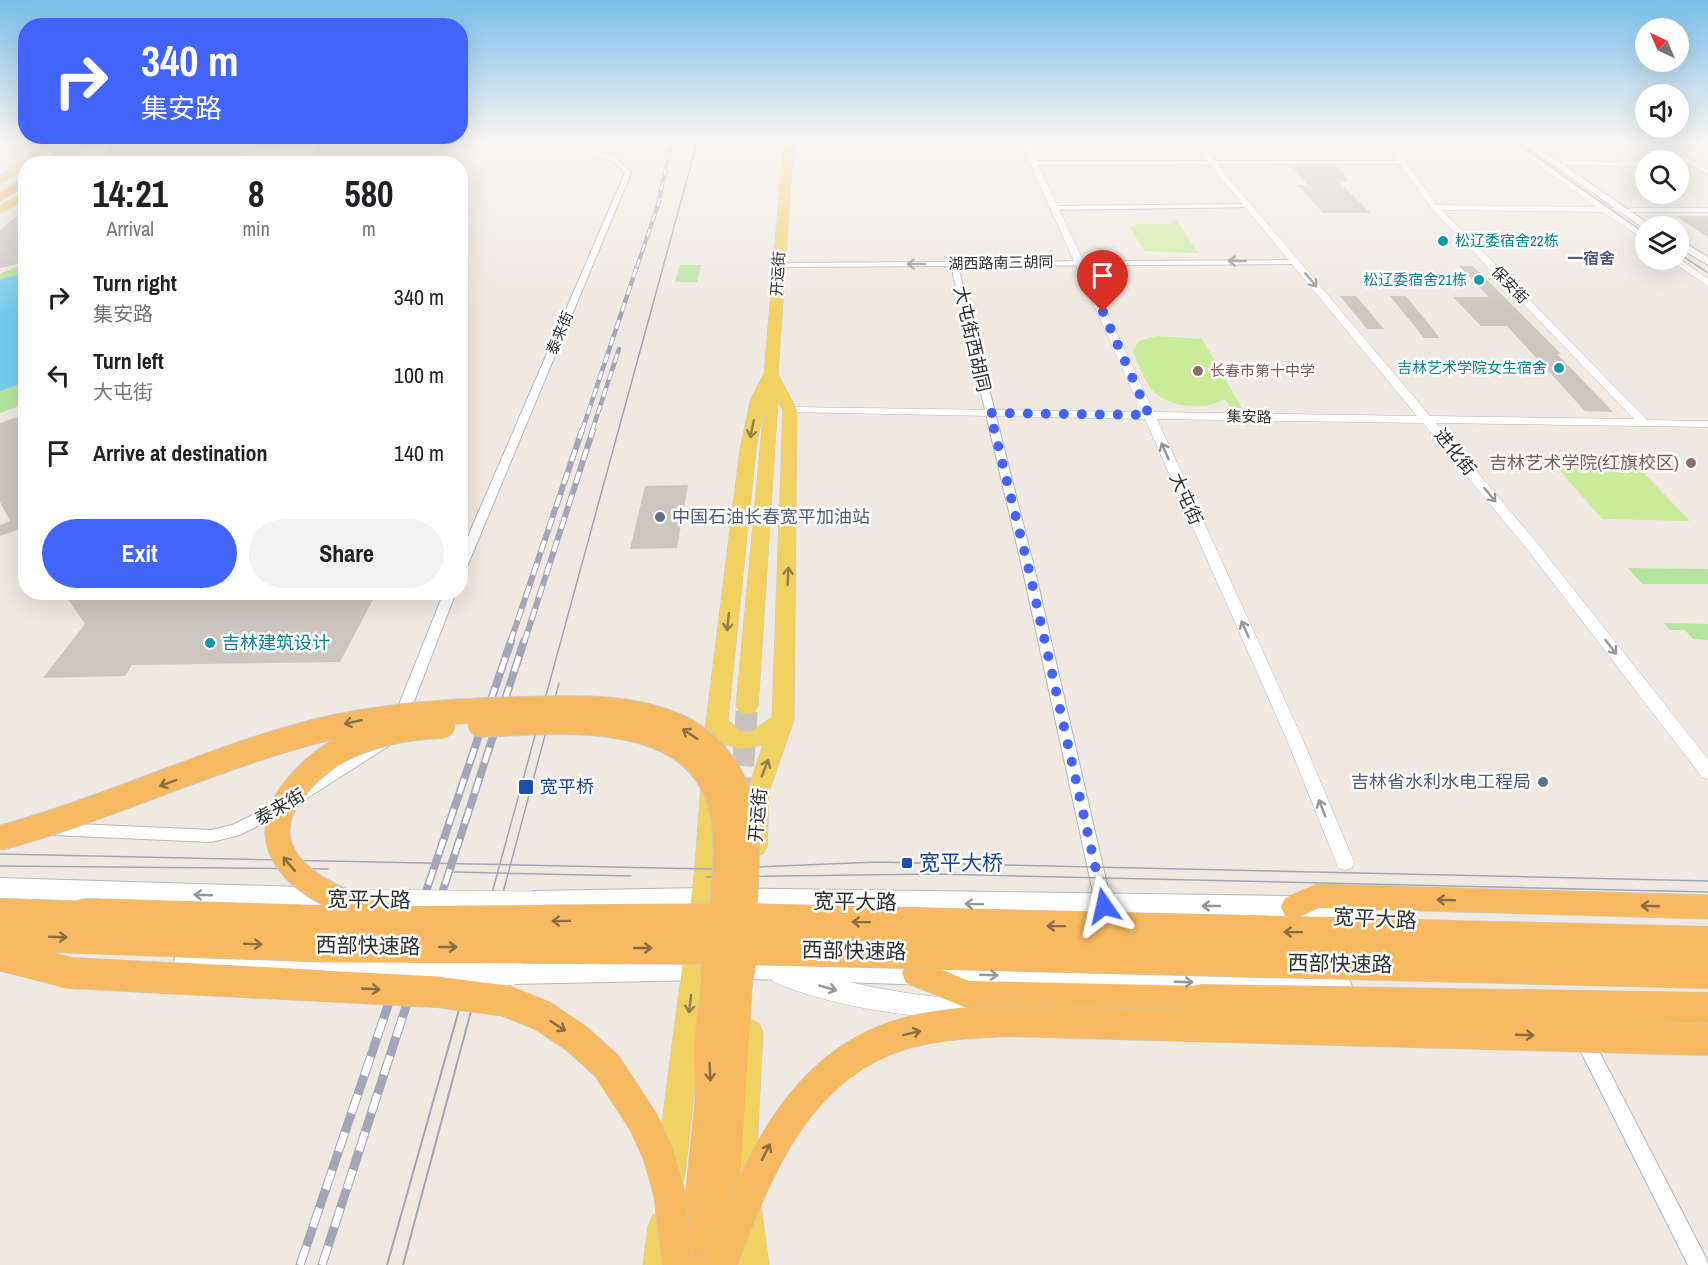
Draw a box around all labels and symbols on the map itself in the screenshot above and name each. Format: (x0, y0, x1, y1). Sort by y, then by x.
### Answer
north arrow (1635, 18, 1689, 72)
place label: 松辽委宿舍22栋 (1455, 230, 1559, 251)
marker: 松辽委宿舍22栋 (1436, 234, 1450, 248)
district label: 一宿舍 (1567, 247, 1615, 269)
pin (1077, 250, 1128, 312)
street label: 开运街 (765, 251, 790, 297)
street label: 湖西路南三胡同 (948, 251, 1054, 274)
one-way arrow (1227, 255, 1247, 267)
one-way arrow (906, 258, 926, 270)
street label: 保安街 (1487, 261, 1534, 308)
place label: 松辽委宿舍21栋 (1363, 269, 1467, 290)
one-way arrow (1305, 272, 1318, 288)
marker: 松辽委宿舍21栋 (1472, 273, 1486, 287)
street label: 大屯街西胡同 (948, 283, 997, 394)
street label: 泰来街 (541, 308, 578, 358)
place label: 吉林艺术学院女生宿舍 (1397, 357, 1547, 378)
place label: 长春市第十中学 (1210, 360, 1315, 381)
marker: 吉林艺术学院女生宿舍 (1552, 361, 1566, 375)
marker: 长春市第十中学 (1191, 364, 1205, 378)
street label: 集安路 (1226, 406, 1272, 427)
one-way arrow (746, 418, 757, 438)
street label: 进化街 (1429, 423, 1482, 481)
one-way arrow (1158, 443, 1170, 461)
place label: 吉林艺术学院(红旗校区) (1489, 450, 1679, 475)
marker: 吉林艺术学院(红旗校区) (1684, 456, 1698, 470)
street label: 大屯街 (1164, 469, 1209, 529)
one-way arrow (1483, 487, 1497, 502)
place label: 中国石油长春宽平加油站 (672, 504, 870, 529)
marker: 中国石油长春宽平加油站 (653, 510, 667, 524)
one-way arrow (782, 567, 793, 587)
one-way arrow (722, 612, 733, 632)
one-way arrow (1238, 621, 1250, 639)
place label: 吉林建筑设计 (222, 630, 330, 655)
marker: 吉林建筑设计 (203, 636, 217, 650)
one-way arrow (1605, 639, 1618, 655)
one-way arrow (344, 717, 363, 729)
one-way arrow (682, 727, 699, 739)
one-way arrow (760, 759, 771, 778)
place label: 吉林省水利水电工程局 (1351, 769, 1531, 794)
place label: 宽平桥 (540, 774, 594, 799)
marker: 吉林省水利水电工程局 (1536, 775, 1550, 789)
one-way arrow (159, 778, 178, 789)
marker: 宽平桥 (517, 778, 535, 796)
street label: 泰来街 (250, 782, 309, 831)
street label: 开运街 (743, 787, 772, 843)
one-way arrow (1316, 799, 1327, 818)
place label: 宽平大桥 (919, 848, 1003, 877)
marker: 宽平大桥 (900, 856, 914, 870)
one-way arrow (282, 857, 296, 872)
position arrow (1072, 874, 1136, 938)
street label: 宽平大路 (327, 884, 411, 915)
street label: 宽平大路 (813, 886, 897, 917)
one-way arrow (194, 889, 214, 900)
one-way arrow (1436, 894, 1456, 905)
one-way arrow (964, 898, 984, 909)
one-way arrow (1640, 900, 1660, 911)
one-way arrow (1201, 901, 1221, 912)
street label: 宽平大路 (1332, 902, 1418, 935)
one-way arrow (551, 915, 571, 927)
one-way arrow (851, 916, 871, 928)
one-way arrow (1046, 921, 1066, 932)
one-way arrow (1283, 926, 1303, 938)
street label: 西部快速路 (315, 930, 421, 961)
one-way arrow (48, 931, 68, 942)
street label: 西部快速路 (801, 935, 907, 966)
one-way arrow (243, 938, 263, 949)
one-way arrow (438, 941, 458, 953)
one-way arrow (633, 942, 653, 954)
street label: 西部快速路 (1287, 948, 1393, 979)
one-way arrow (979, 970, 999, 981)
one-way arrow (1173, 976, 1193, 988)
one-way arrow (360, 983, 380, 994)
one-way arrow (818, 983, 837, 995)
one-way arrow (685, 994, 696, 1014)
one-way arrow (550, 1020, 566, 1032)
one-way arrow (902, 1027, 921, 1038)
one-way arrow (1515, 1030, 1535, 1041)
one-way arrow (704, 1062, 715, 1082)
one-way arrow (761, 1144, 773, 1162)

